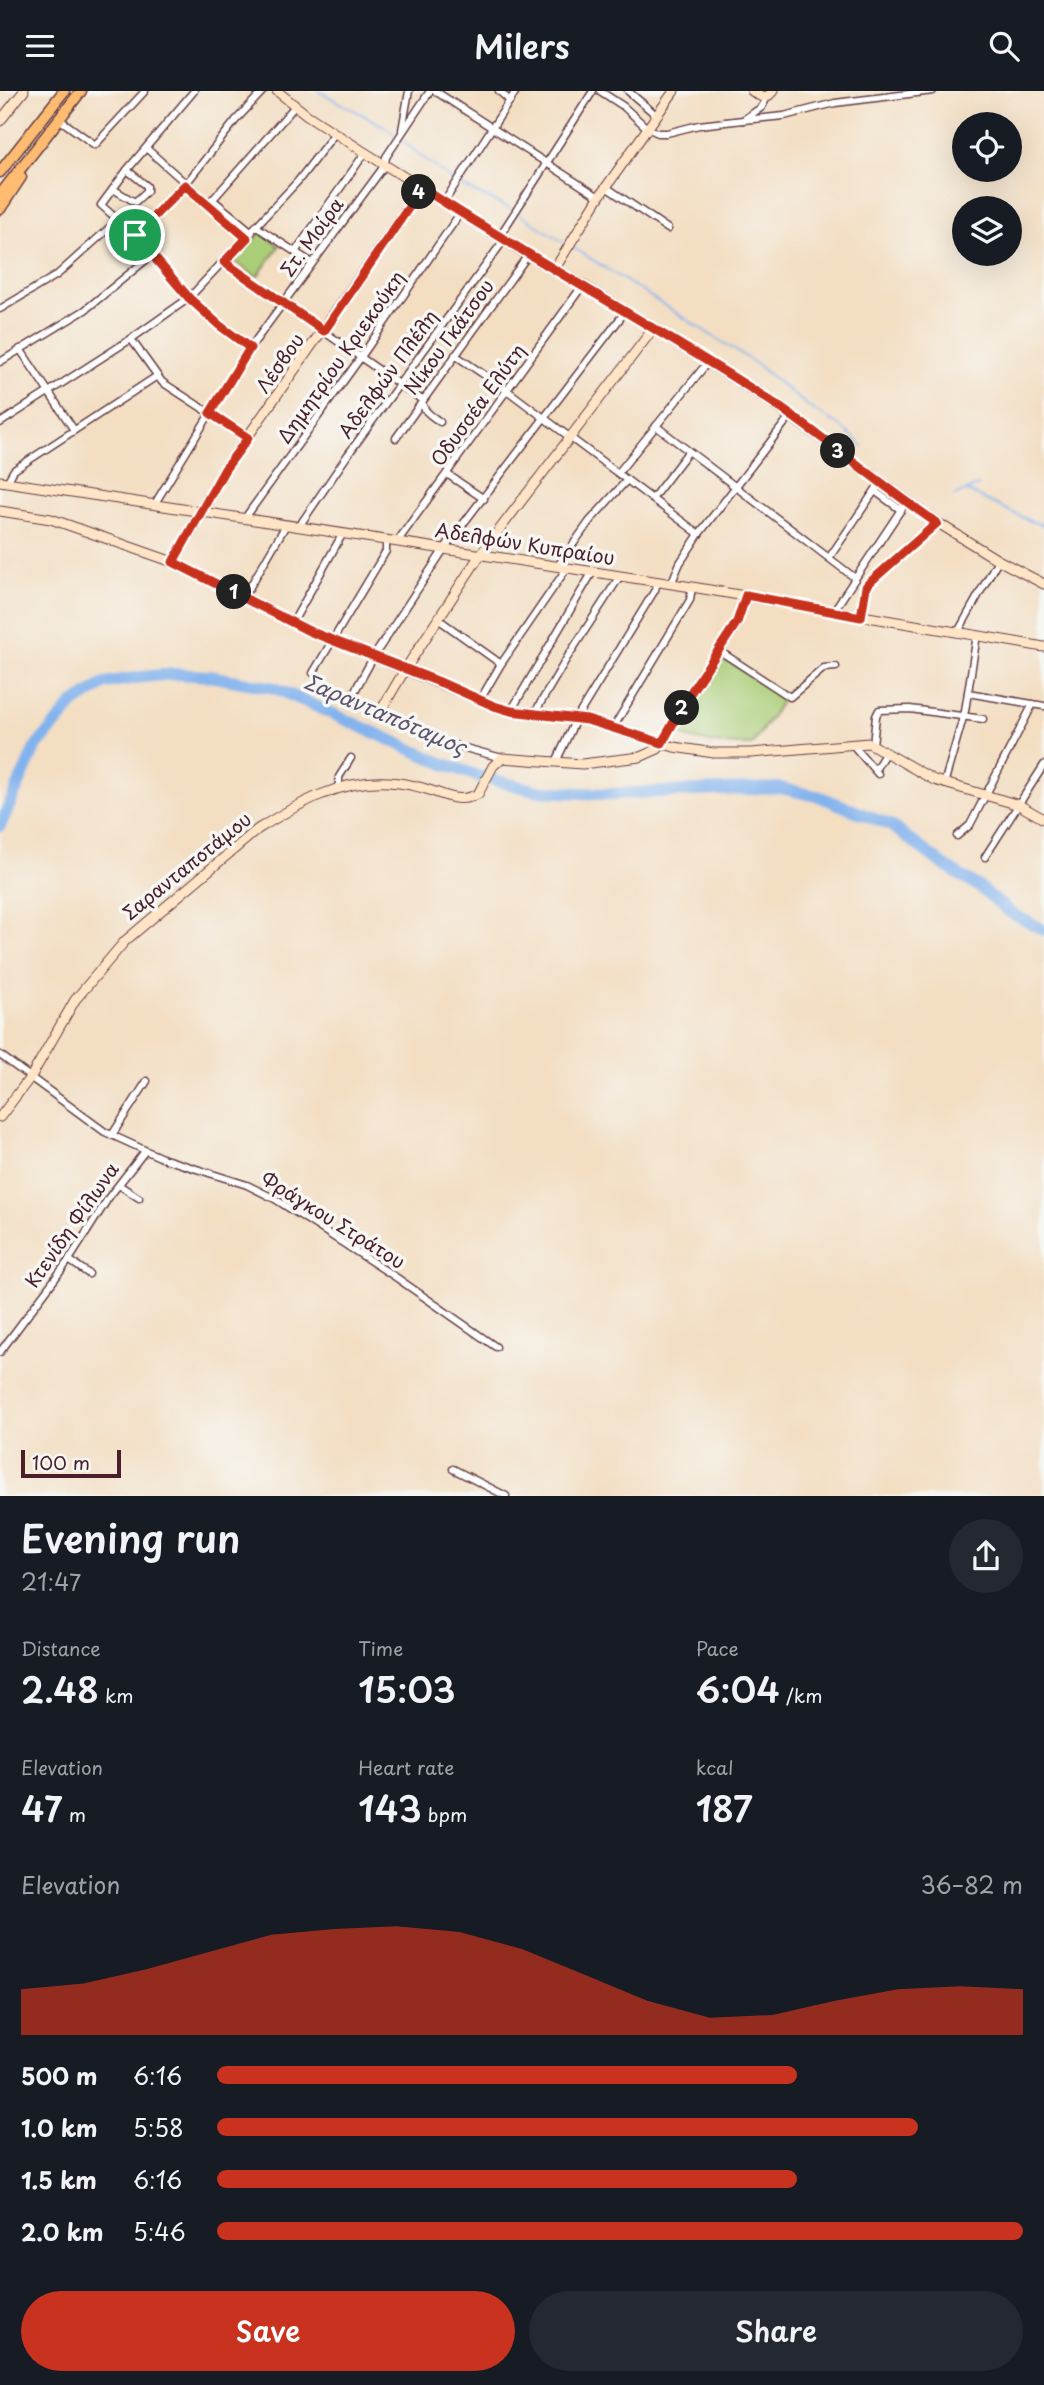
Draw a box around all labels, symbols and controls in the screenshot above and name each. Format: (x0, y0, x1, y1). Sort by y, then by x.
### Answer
text: Milers (474, 22, 570, 70)
icon: menu (21, 27, 59, 65)
icon: search (985, 27, 1023, 65)
map controls (952, 112, 1022, 266)
button: locate (952, 112, 1022, 182)
pin: 4 (402, 175, 436, 210)
text: 4 (412, 177, 425, 205)
street label: Στ. Μοίρα (273, 191, 349, 282)
button: layers (952, 196, 1022, 266)
pin (105, 205, 165, 265)
icon: arrive (116, 216, 154, 254)
street label: Δημητρίου Κριεκούκη (270, 264, 411, 449)
street label: Νίκου Γκάτσου (397, 273, 500, 400)
street label: Αδελφών Πλέλη (331, 303, 443, 443)
street label: Λέσβου (248, 327, 310, 398)
street label: Οδυσσέα Ελύτη (423, 337, 531, 471)
pin: 3 (820, 433, 856, 469)
text: 3 (831, 436, 844, 464)
street label: Αδελφών Κυπραίου (433, 515, 617, 571)
pin: 1 (216, 575, 252, 609)
text: 1 (229, 577, 238, 605)
water label: Σαρανταπόταμος (300, 665, 474, 763)
pin: 2 (664, 691, 700, 725)
text: 2 (675, 693, 688, 721)
street label: Σαρανταποτάμου (116, 805, 257, 926)
street label: Κτενίδη Φίλωνα (17, 1156, 125, 1293)
street label: Φράγκου Στράτου (256, 1164, 411, 1275)
scale bar (21, 1447, 121, 1479)
text: 100 m (32, 1448, 90, 1476)
text: Evening run (21, 1509, 240, 1566)
button: share (949, 1519, 1023, 1593)
text: 21:47 (21, 1564, 81, 1599)
text: Distance (21, 1634, 101, 1662)
text: Time (358, 1634, 403, 1662)
text: Pace (696, 1634, 739, 1662)
text: 2.48 (21, 1662, 99, 1715)
text: 15:03 (358, 1662, 456, 1715)
text: 6:04 (696, 1662, 780, 1715)
text: km (99, 1681, 134, 1709)
text: /km (780, 1681, 822, 1709)
text: Elevation (21, 1753, 103, 1781)
text: Heart rate (358, 1753, 454, 1781)
text: kcal (696, 1753, 734, 1781)
text: 47 (21, 1781, 63, 1834)
text: 143 (358, 1781, 422, 1834)
text: 187 (696, 1781, 753, 1834)
text: m (63, 1800, 86, 1828)
text: bpm (422, 1800, 467, 1828)
text: Elevation (21, 1867, 120, 1902)
text: 36–82 m (920, 1867, 1023, 1902)
text: 500 m (21, 2058, 98, 2093)
text: 6:16 (133, 2058, 182, 2093)
text: 1.0 km (21, 2110, 98, 2145)
text: 5:58 (133, 2110, 184, 2145)
text: 1.5 km (21, 2162, 97, 2197)
text: 6:16 (133, 2162, 182, 2197)
text: 2.0 km (21, 2214, 103, 2249)
text: 5:46 (133, 2214, 186, 2249)
button: Save (21, 2291, 515, 2371)
button: Share (529, 2291, 1023, 2371)

